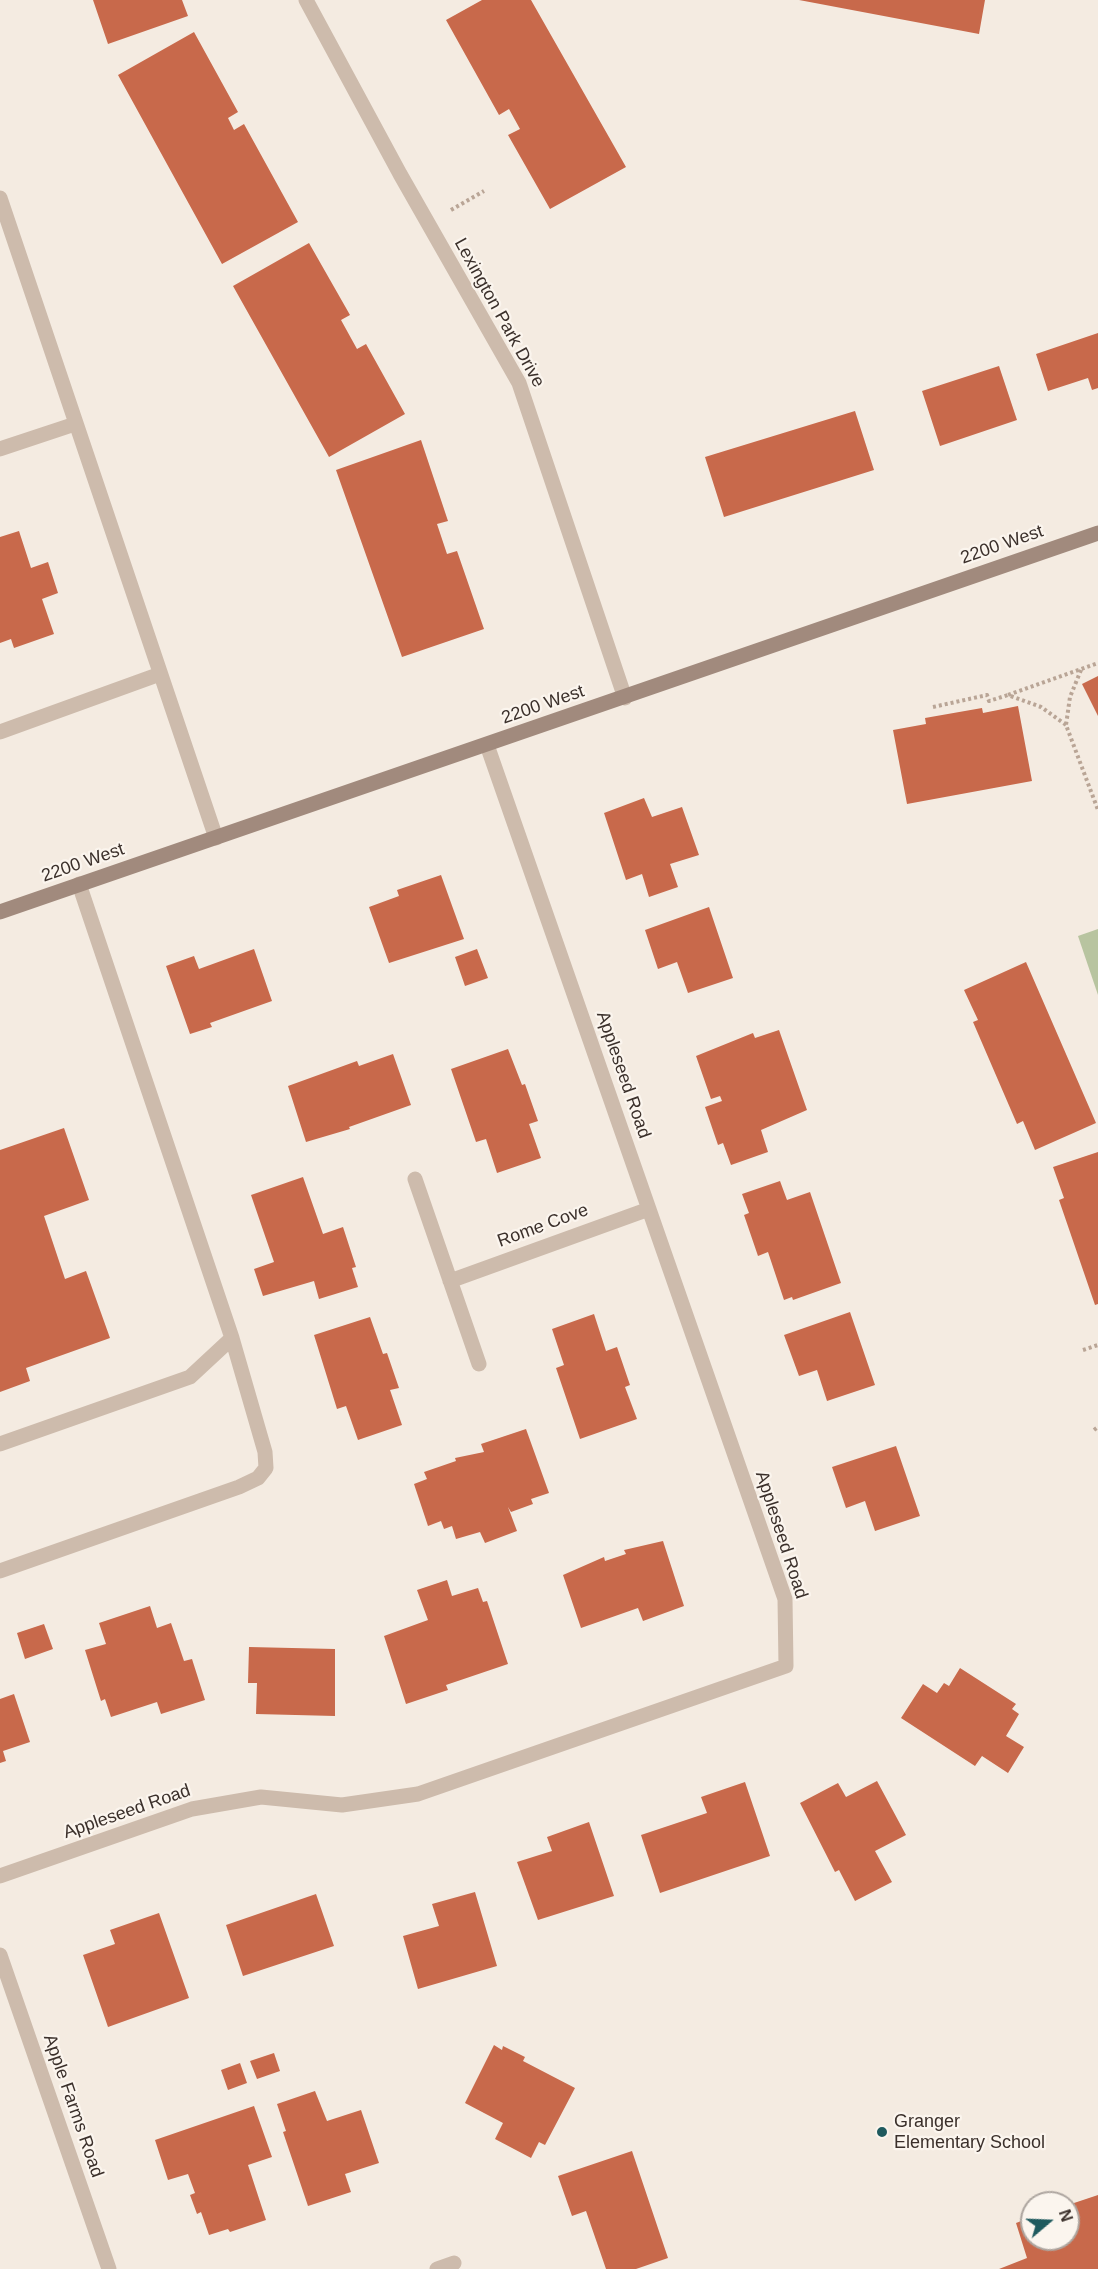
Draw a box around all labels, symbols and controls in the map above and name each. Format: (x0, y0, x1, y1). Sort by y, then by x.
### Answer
street label: Lexington Park Drive (449, 235, 549, 391)
street label: 2200 West (958, 521, 1046, 569)
street label: 2200 West (499, 681, 587, 729)
street label: 2200 West (39, 839, 127, 887)
street label: Appleseed Road (591, 1009, 655, 1141)
street label: Rome Cove (495, 1200, 591, 1252)
street label: Appleseed Road (750, 1468, 812, 1602)
street label: Appleseed Road (61, 1780, 193, 1844)
street label: Apple Farms Road (38, 2032, 108, 2180)
place label: Granger Elementary School (894, 2111, 1045, 2154)
marker: Granger Elementary School (875, 2125, 889, 2139)
north arrow (1020, 2191, 1080, 2251)
text: N (1056, 2207, 1076, 2224)

